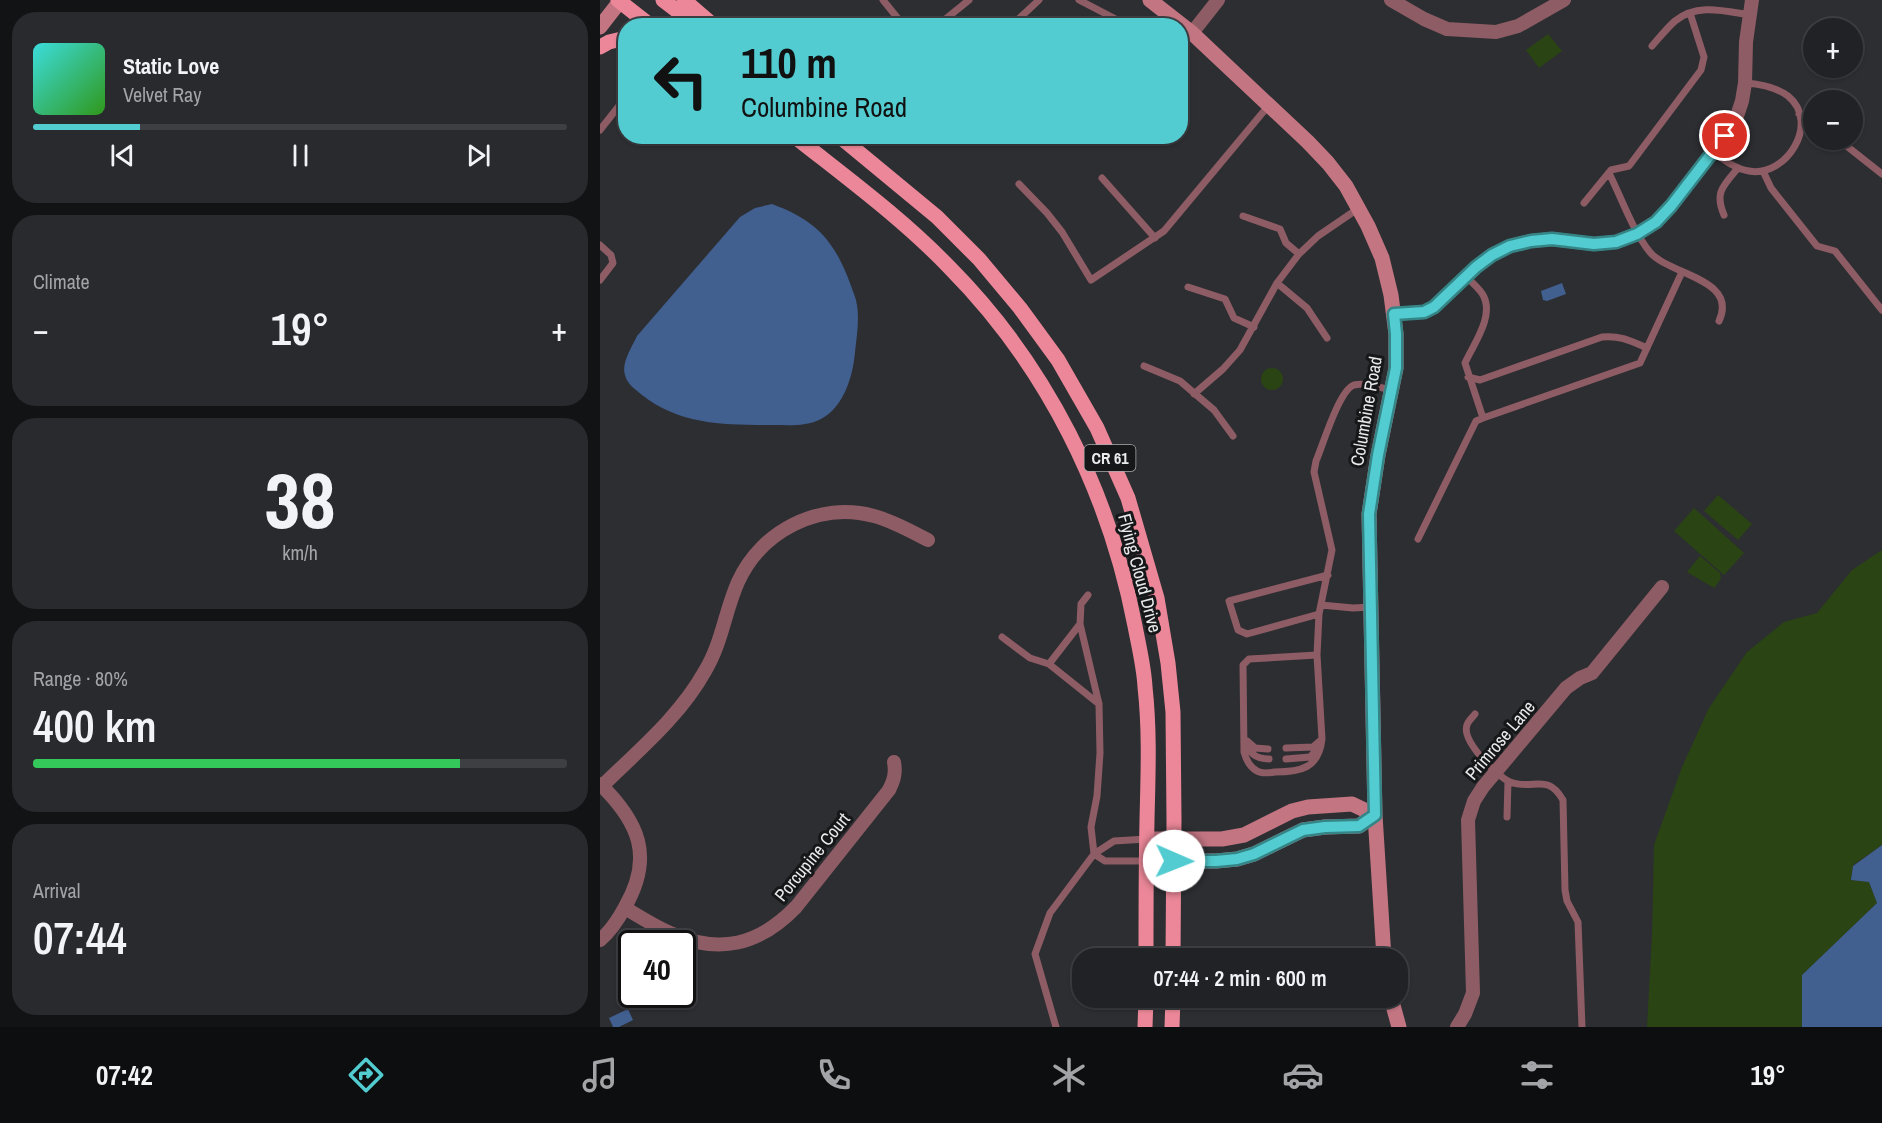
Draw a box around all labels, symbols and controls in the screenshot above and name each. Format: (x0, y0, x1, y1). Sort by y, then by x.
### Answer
map controls (1803, 18, 1863, 150)
button: + (1803, 18, 1863, 78)
text: 110 m (741, 35, 837, 91)
icon: left (642, 42, 720, 120)
text: Static Love (123, 51, 219, 81)
text: Velvet Ray (123, 81, 201, 108)
text: Columbine Road (741, 89, 907, 125)
button: − (1803, 90, 1863, 150)
pin (1699, 110, 1750, 161)
icon: arrive (1708, 119, 1741, 152)
icon: previous (106, 139, 139, 172)
icon: pause (284, 139, 317, 172)
icon: next (462, 139, 495, 172)
text: Climate (33, 268, 90, 295)
text: 19° (270, 298, 330, 359)
text: − (33, 307, 49, 351)
text: + (551, 307, 567, 351)
street label: Columbine Road (1344, 354, 1388, 468)
road number: CR 61 (1084, 445, 1136, 471)
text: 38 (264, 447, 336, 552)
street label: Flying Cloud Drive (1112, 511, 1168, 635)
text: km/h (282, 539, 318, 566)
text: Range · 80% (33, 665, 128, 692)
text: 400 km (33, 695, 157, 756)
street label: Primrose Lane (1459, 695, 1541, 785)
street label: Porcupine Court (768, 807, 856, 907)
position arrow (1142, 829, 1206, 893)
text: Arrival (33, 877, 80, 904)
text: 07:44 (33, 907, 127, 968)
speed limit sign: 40 (618, 930, 696, 1008)
text: 07:44 · 2 min · 600 m (1153, 963, 1327, 993)
icon: directions (345, 1054, 387, 1096)
icon: music (579, 1054, 621, 1096)
icon: phone (813, 1054, 855, 1096)
icon: climate (1048, 1054, 1090, 1096)
icon: car (1282, 1054, 1324, 1096)
icon: filters (1516, 1054, 1558, 1096)
text: 07:42 (96, 1057, 153, 1093)
text: 19° (1750, 1057, 1786, 1093)

